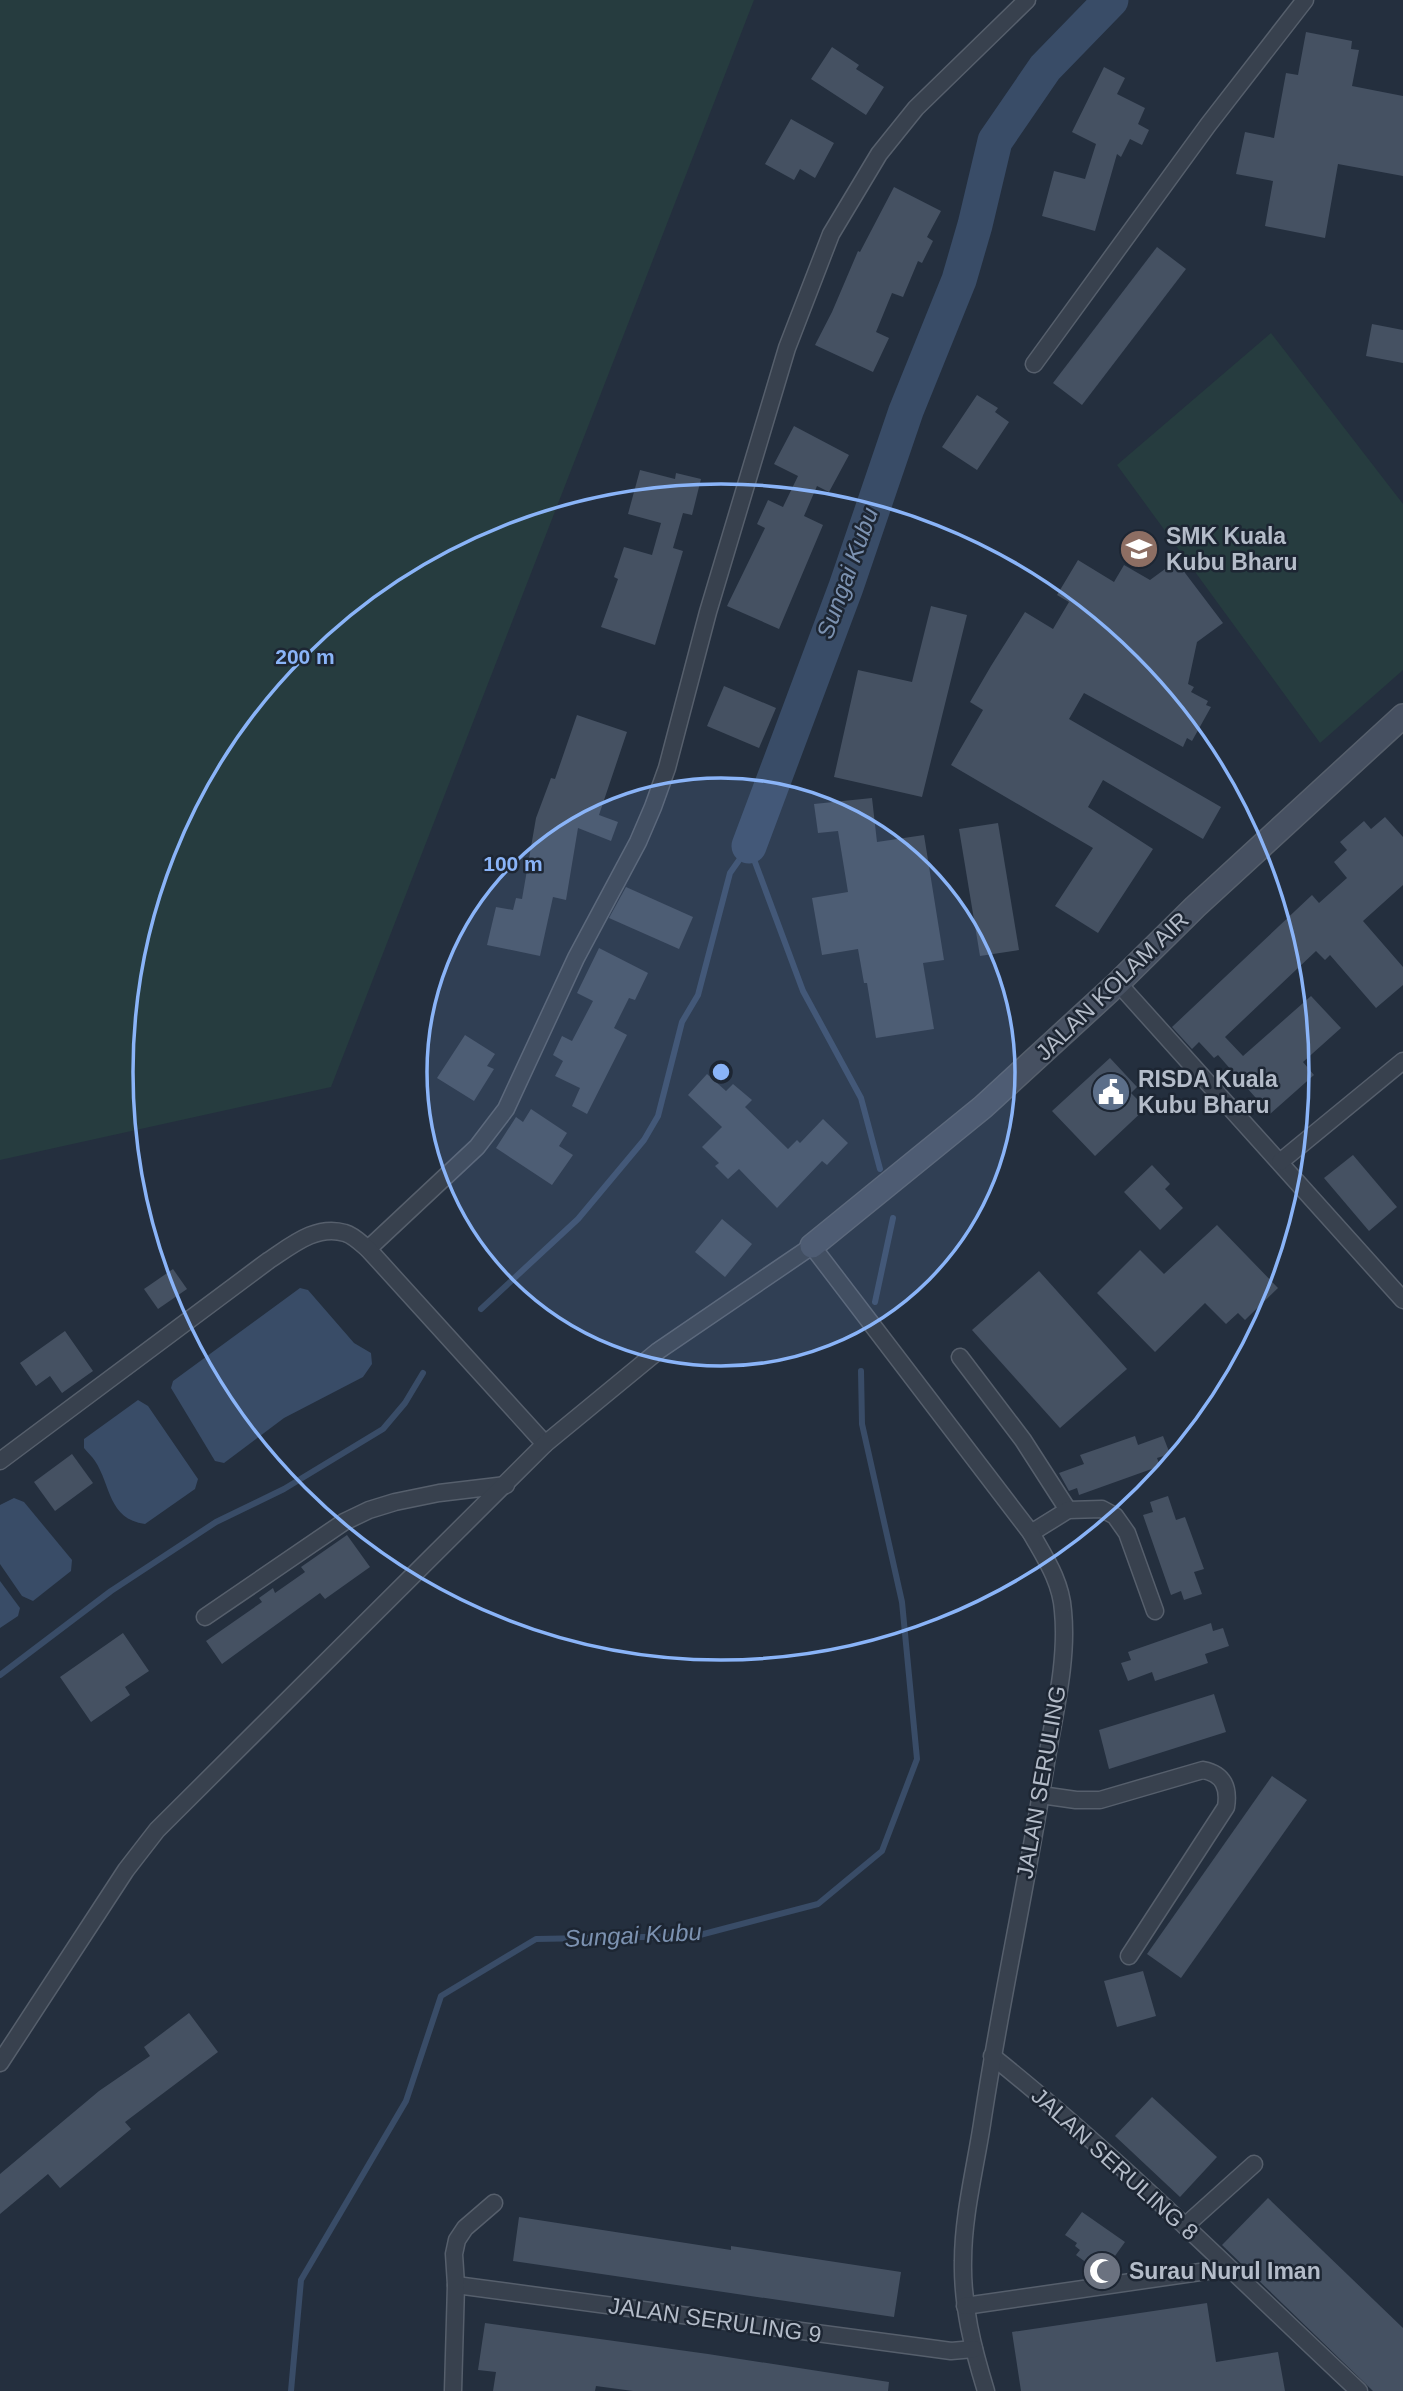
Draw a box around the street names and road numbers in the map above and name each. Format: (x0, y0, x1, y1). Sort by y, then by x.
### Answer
street label: JALAN KOLAM AIR (1030, 906, 1194, 1066)
street label: JALAN SERULING (1011, 1683, 1071, 1881)
street label: JALAN SERULING 8 (1027, 2082, 1203, 2246)
street label: JALAN SERULING 9 (607, 2292, 823, 2348)

